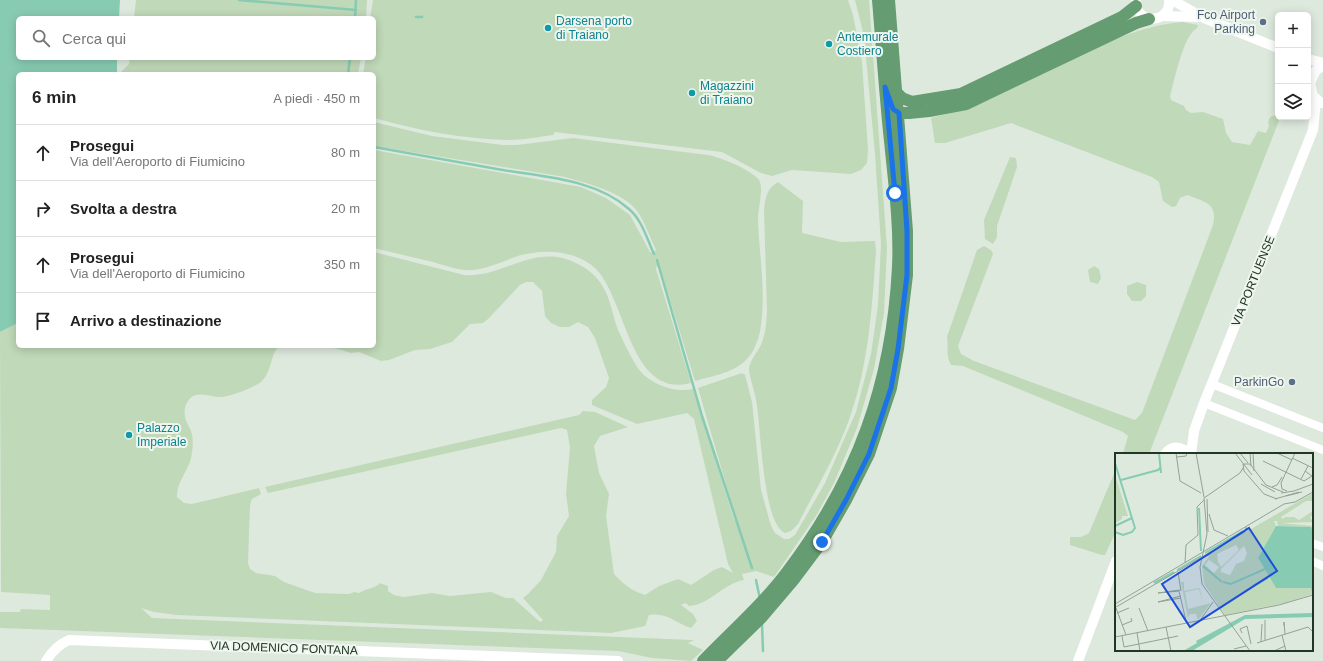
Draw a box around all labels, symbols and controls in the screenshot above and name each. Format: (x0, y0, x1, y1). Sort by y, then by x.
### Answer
place label: Fco Airport Parking (1197, 8, 1256, 36)
map controls (1275, 12, 1311, 120)
button: + (1275, 12, 1311, 48)
place label: Darsena porto di Traiano (556, 14, 632, 42)
search box (16, 16, 376, 60)
marker: Fco Airport Parking (1258, 17, 1268, 27)
marker: Darsena porto di Traiano (543, 23, 553, 33)
icon: search (30, 27, 52, 49)
text: Cerca qui (62, 30, 126, 47)
place label: Antemurale Costiero (837, 30, 899, 58)
marker: Antemurale Costiero (824, 39, 834, 49)
button: − (1275, 48, 1311, 84)
place label: Magazzini di Traiano (700, 79, 754, 107)
button: layers (1275, 84, 1311, 120)
text: 6 min (32, 88, 76, 107)
marker: Magazzini di Traiano (687, 88, 697, 98)
text: A piedi · 450 m (273, 91, 360, 106)
text: Prosegui (70, 137, 134, 154)
icon: ahead (32, 142, 54, 164)
text: 80 m (331, 145, 360, 160)
text: Via dell'Aeroporto di Fiumicino (70, 154, 245, 169)
route start (886, 184, 904, 202)
icon: right (32, 198, 54, 220)
text: Svolta a destra (70, 200, 177, 217)
text: 20 m (331, 201, 360, 216)
street label: VIA PORTUENSE (1228, 234, 1278, 328)
text: Prosegui (70, 249, 134, 266)
icon: ahead (32, 254, 54, 276)
text: 350 m (324, 257, 360, 272)
text: Via dell'Aeroporto di Fiumicino (70, 266, 245, 281)
icon: arrive (32, 310, 54, 332)
text: Arrivo a destinazione (70, 312, 222, 329)
place label: ParkinGo (1234, 375, 1284, 389)
marker: ParkinGo (1287, 377, 1297, 387)
place label: Palazzo Imperiale (137, 421, 187, 449)
marker: Palazzo Imperiale (124, 430, 134, 440)
inset map (1115, 453, 1313, 651)
route end (813, 533, 831, 551)
street label: VIA DOMENICO FONTANA (210, 638, 358, 658)

